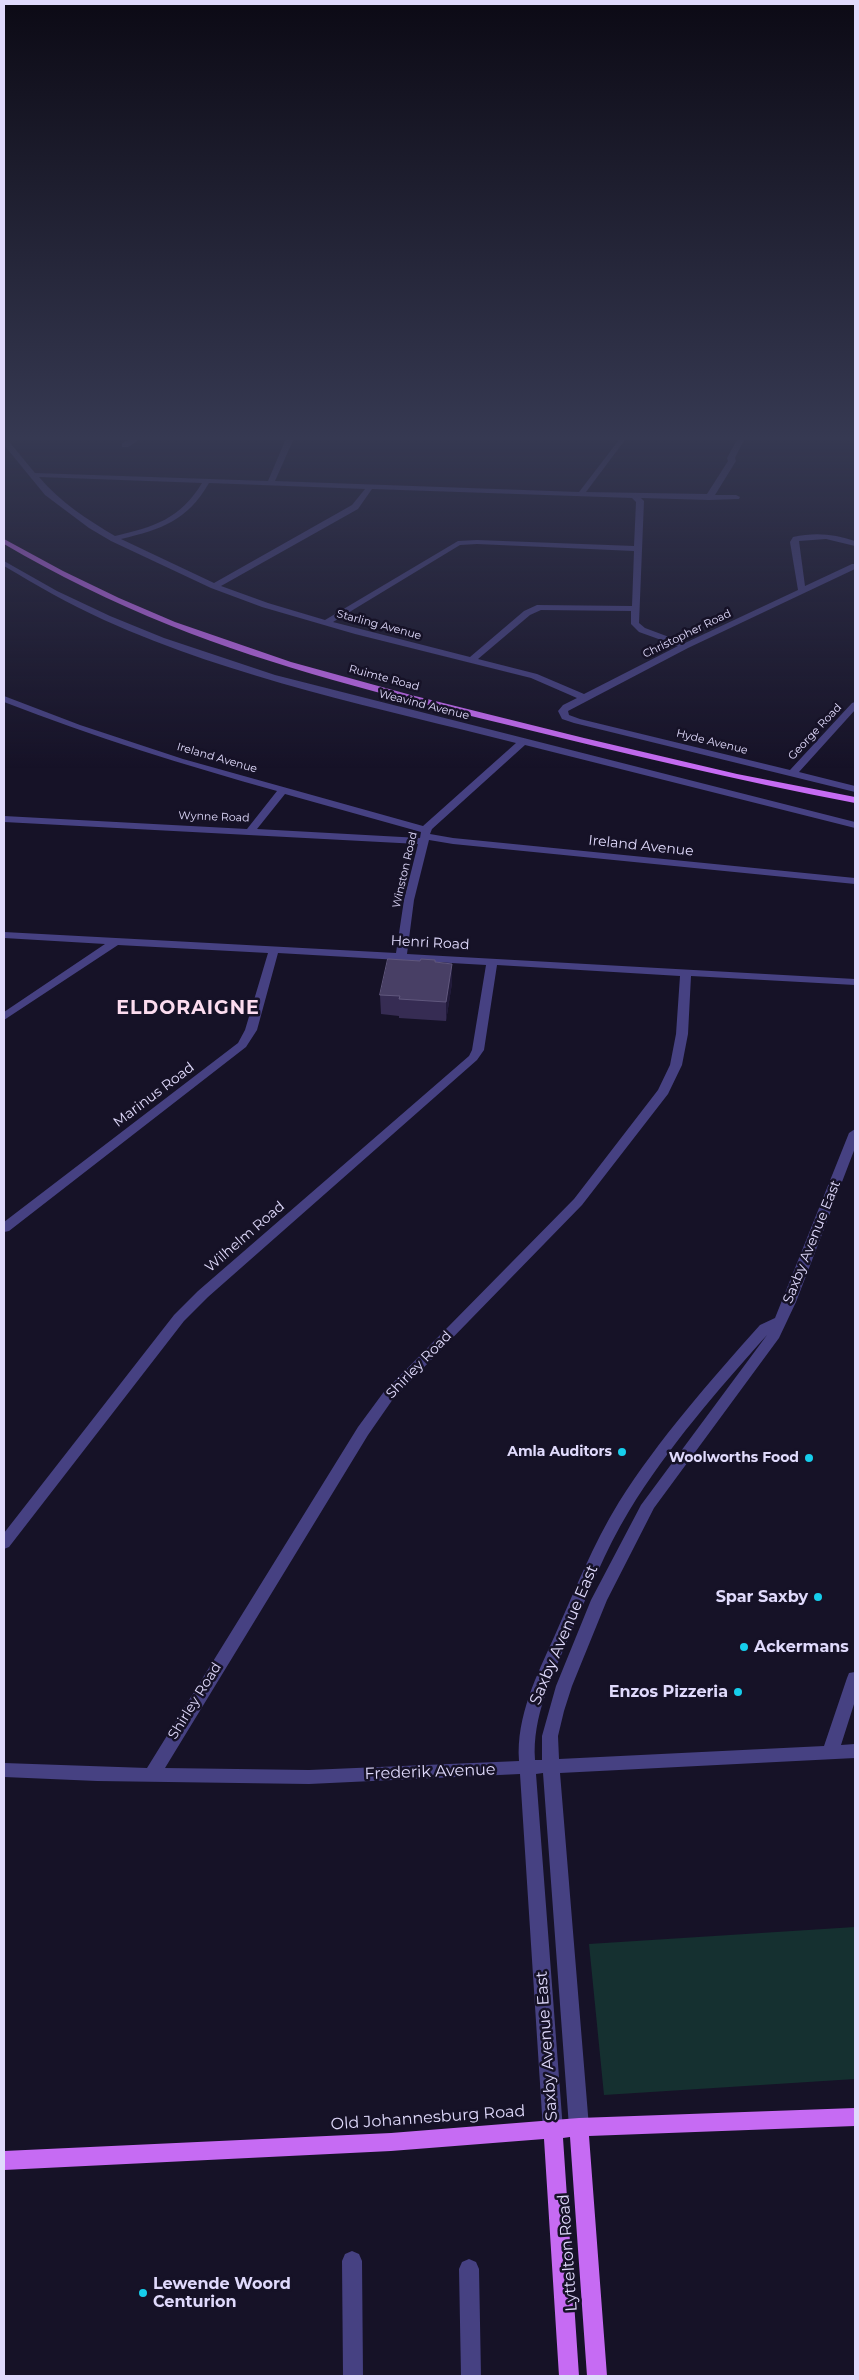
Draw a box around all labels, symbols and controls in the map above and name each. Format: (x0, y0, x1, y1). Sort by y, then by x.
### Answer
street label: Starling Avenue (335, 607, 423, 643)
street label: Christopher Road (641, 607, 733, 661)
street label: Ruimte Road (347, 662, 421, 694)
street label: Weavind Avenue (377, 687, 471, 723)
street label: George Road (786, 701, 844, 763)
street label: Hyde Avenue (675, 727, 749, 757)
street label: Ireland Avenue (175, 740, 259, 776)
street label: Wynne Road (178, 809, 250, 825)
street label: Winston Road (390, 831, 420, 909)
street label: Ireland Avenue (588, 832, 694, 860)
street label: Henri Road (390, 933, 470, 953)
district label: ELDORAIGNE (115, 997, 261, 1019)
street label: Marinus Road (110, 1059, 198, 1131)
street label: Saxby Avenue East (780, 1178, 844, 1306)
street label: Wilhelm Road (202, 1198, 288, 1276)
street label: Shirley Road (383, 1328, 455, 1402)
place label: Amla Auditors (507, 1444, 612, 1460)
marker: Amla Auditors (616, 1446, 628, 1458)
place label: Woolworths Food (669, 1450, 799, 1466)
marker: Woolworths Food (803, 1452, 815, 1464)
street label: Saxby Avenue East (526, 1562, 602, 1708)
place label: Spar Saxby (716, 1587, 808, 1607)
marker: Spar Saxby (812, 1591, 824, 1603)
place label: Ackermans (754, 1637, 849, 1657)
marker: Ackermans (738, 1641, 750, 1653)
street label: Shirley Road (165, 1660, 225, 1742)
place label: Enzos Pizzeria (609, 1682, 728, 1702)
marker: Enzos Pizzeria (732, 1686, 744, 1698)
street label: Frederik Avenue (364, 1760, 496, 1784)
street label: Saxby Avenue East (532, 1970, 562, 2122)
street label: Old Johannesburg Road (330, 2102, 526, 2134)
street label: Lyttelton Road (554, 2194, 582, 2312)
place label: Lewende Woord Centurion (153, 2274, 291, 2312)
marker: Lewende Woord Centurion (137, 2287, 149, 2299)

